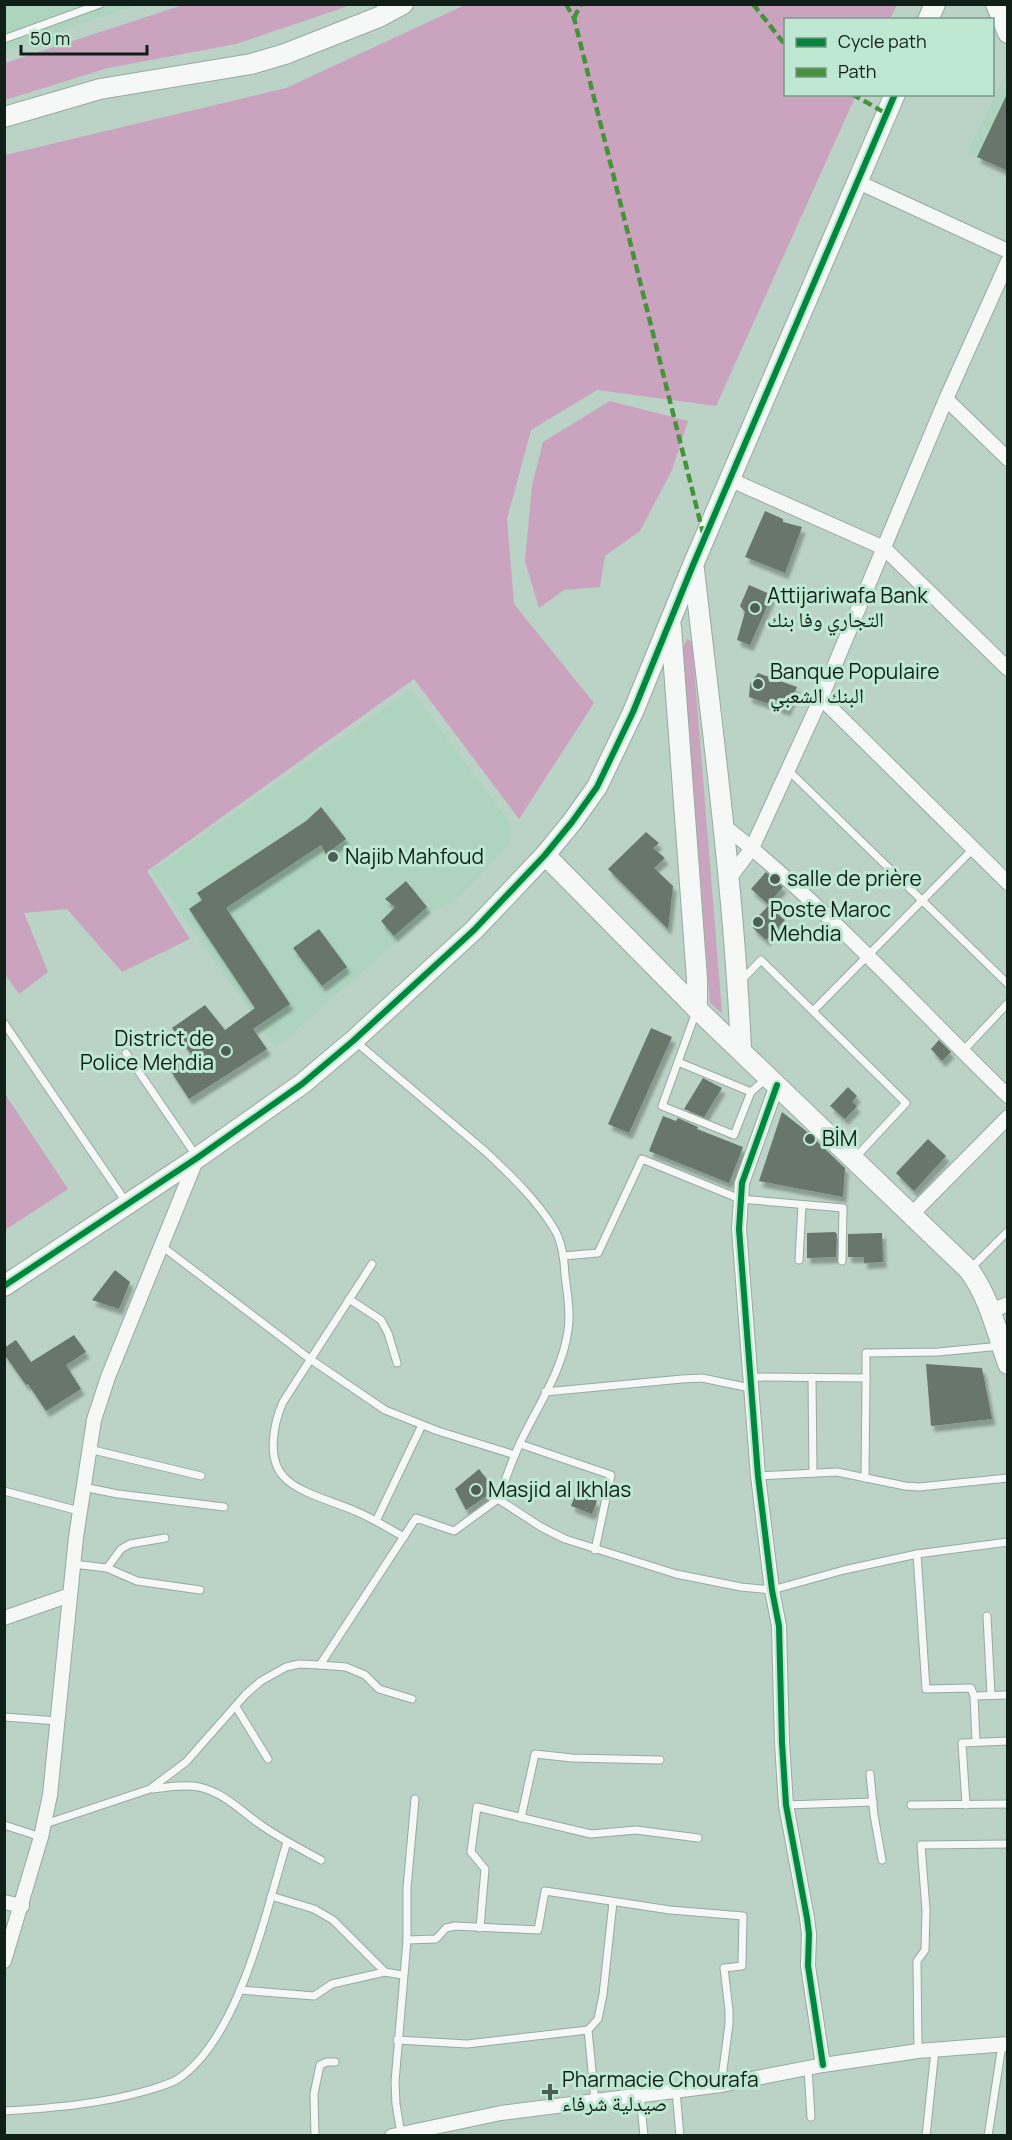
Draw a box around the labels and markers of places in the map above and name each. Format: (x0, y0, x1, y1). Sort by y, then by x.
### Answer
place label: Attijariwafa Bank التجاري وفا بنك (767, 581, 928, 636)
marker: Attijariwafa Bank التجاري وفا بنك (748, 601, 762, 615)
place label: Banque Populaire البنك الشعبي (770, 657, 939, 712)
marker: Banque Populaire البنك الشعبي (751, 677, 765, 691)
place label: Najib Mahfoud (345, 842, 484, 870)
marker: Najib Mahfoud (326, 850, 340, 864)
place label: salle de prière (787, 864, 922, 892)
marker: salle de prière (768, 872, 782, 886)
place label: Poste Maroc Mehdia (770, 895, 891, 947)
marker: Poste Maroc Mehdia (751, 915, 765, 929)
place label: District de Police Mehdia (80, 1024, 214, 1076)
marker: District de Police Mehdia (219, 1044, 233, 1058)
place label: BİM (822, 1124, 857, 1152)
marker: BİM (803, 1132, 817, 1146)
place label: Masjid al Ikhlas (488, 1475, 631, 1503)
marker: Masjid al Ikhlas (469, 1483, 483, 1497)
place label: Pharmacie Chourafa صيدلية شرفاء (562, 2065, 759, 2117)
marker: Pharmacie Chourafa صيدلية شرفاء (543, 2085, 557, 2099)

